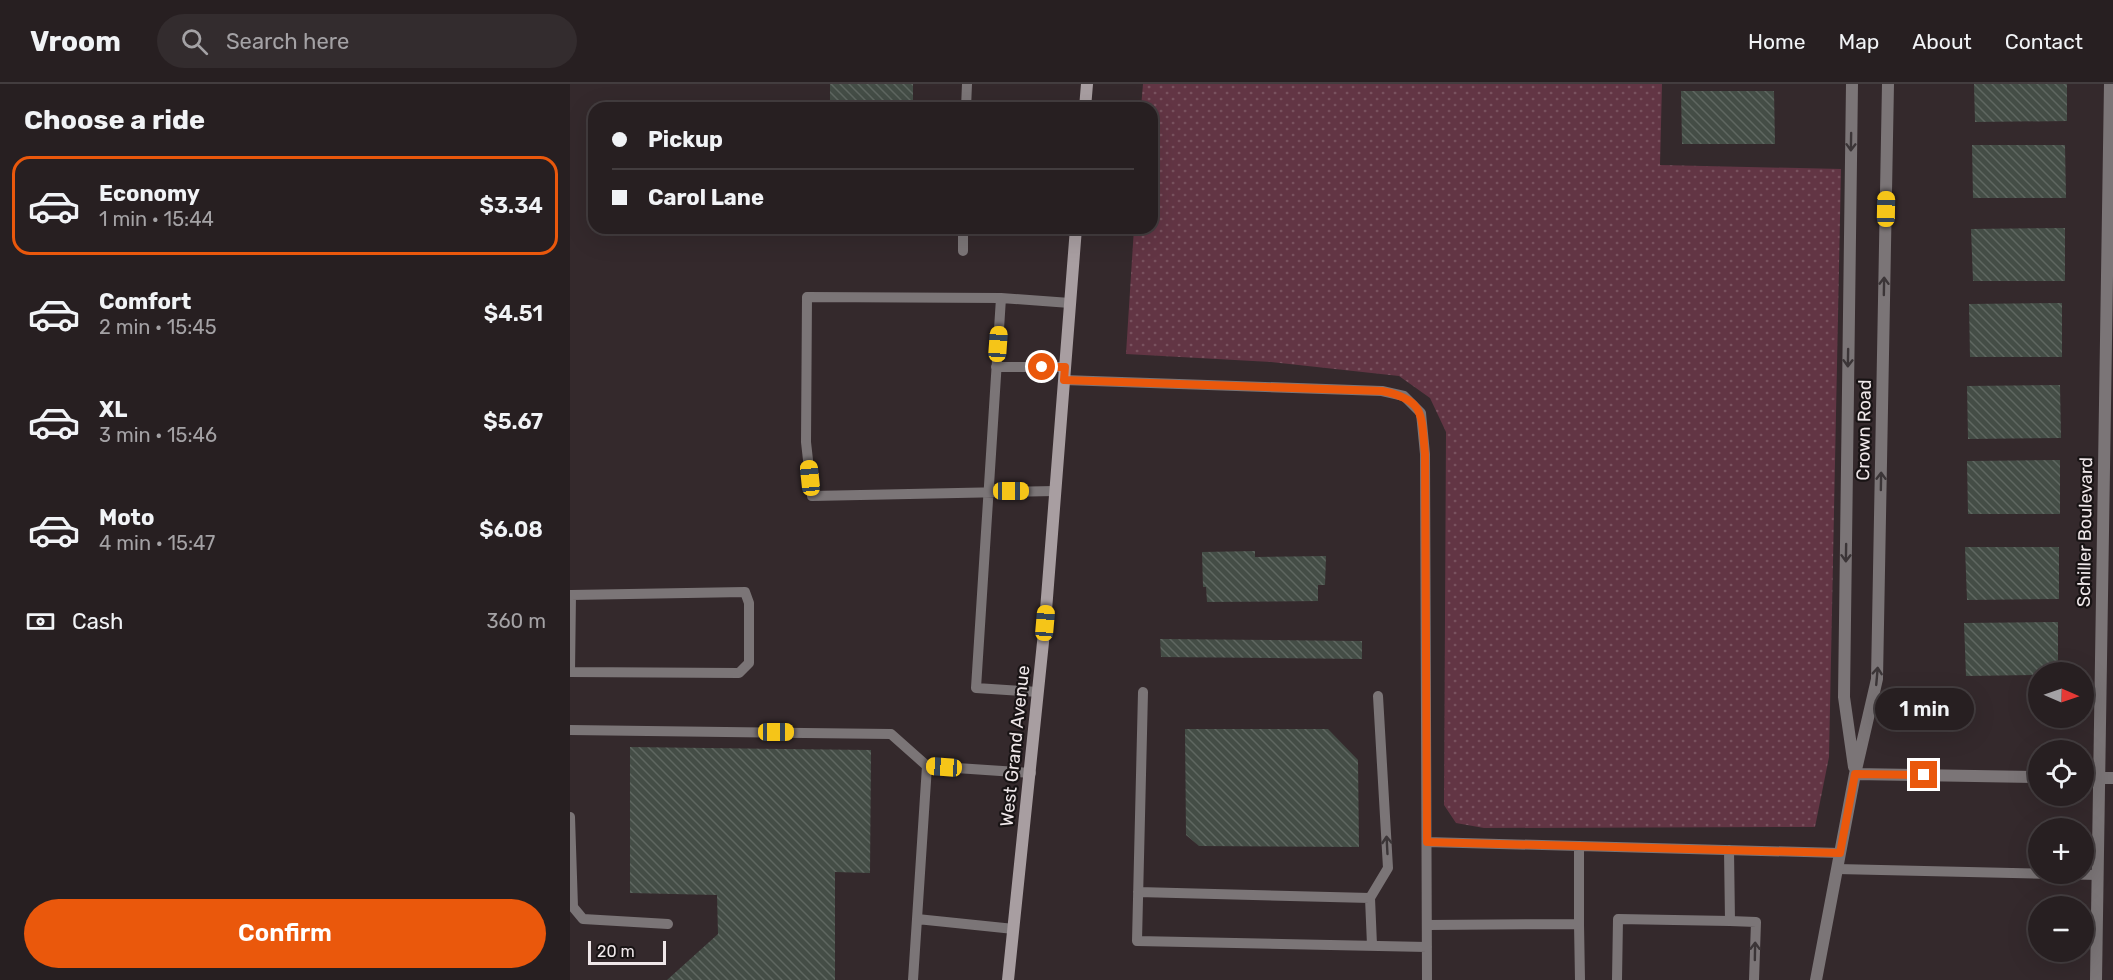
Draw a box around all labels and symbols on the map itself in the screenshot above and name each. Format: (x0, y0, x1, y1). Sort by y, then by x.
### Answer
one-way arrow (1845, 132, 1857, 152)
car (1877, 191, 1895, 227)
one-way arrow (1879, 277, 1890, 297)
car (988, 325, 1008, 363)
one-way arrow (1842, 348, 1854, 368)
route start (1028, 353, 1055, 380)
street label: Crown Road (1852, 379, 1876, 481)
street label: Schiller Boulevard (2073, 457, 2097, 607)
car (799, 459, 821, 497)
one-way arrow (1875, 472, 1887, 492)
car (993, 482, 1029, 500)
one-way arrow (1840, 543, 1852, 563)
car (1034, 604, 1056, 642)
north arrow (2028, 662, 2094, 728)
street label: West Grand Avenue (996, 664, 1034, 828)
one-way arrow (1872, 667, 1883, 686)
callout: 1 min (1874, 688, 1974, 730)
car (758, 723, 794, 741)
car (925, 757, 963, 777)
route end (1910, 761, 1937, 788)
one-way arrow (1381, 836, 1392, 856)
scale bar (588, 938, 666, 966)
one-way arrow (1749, 941, 1761, 961)

